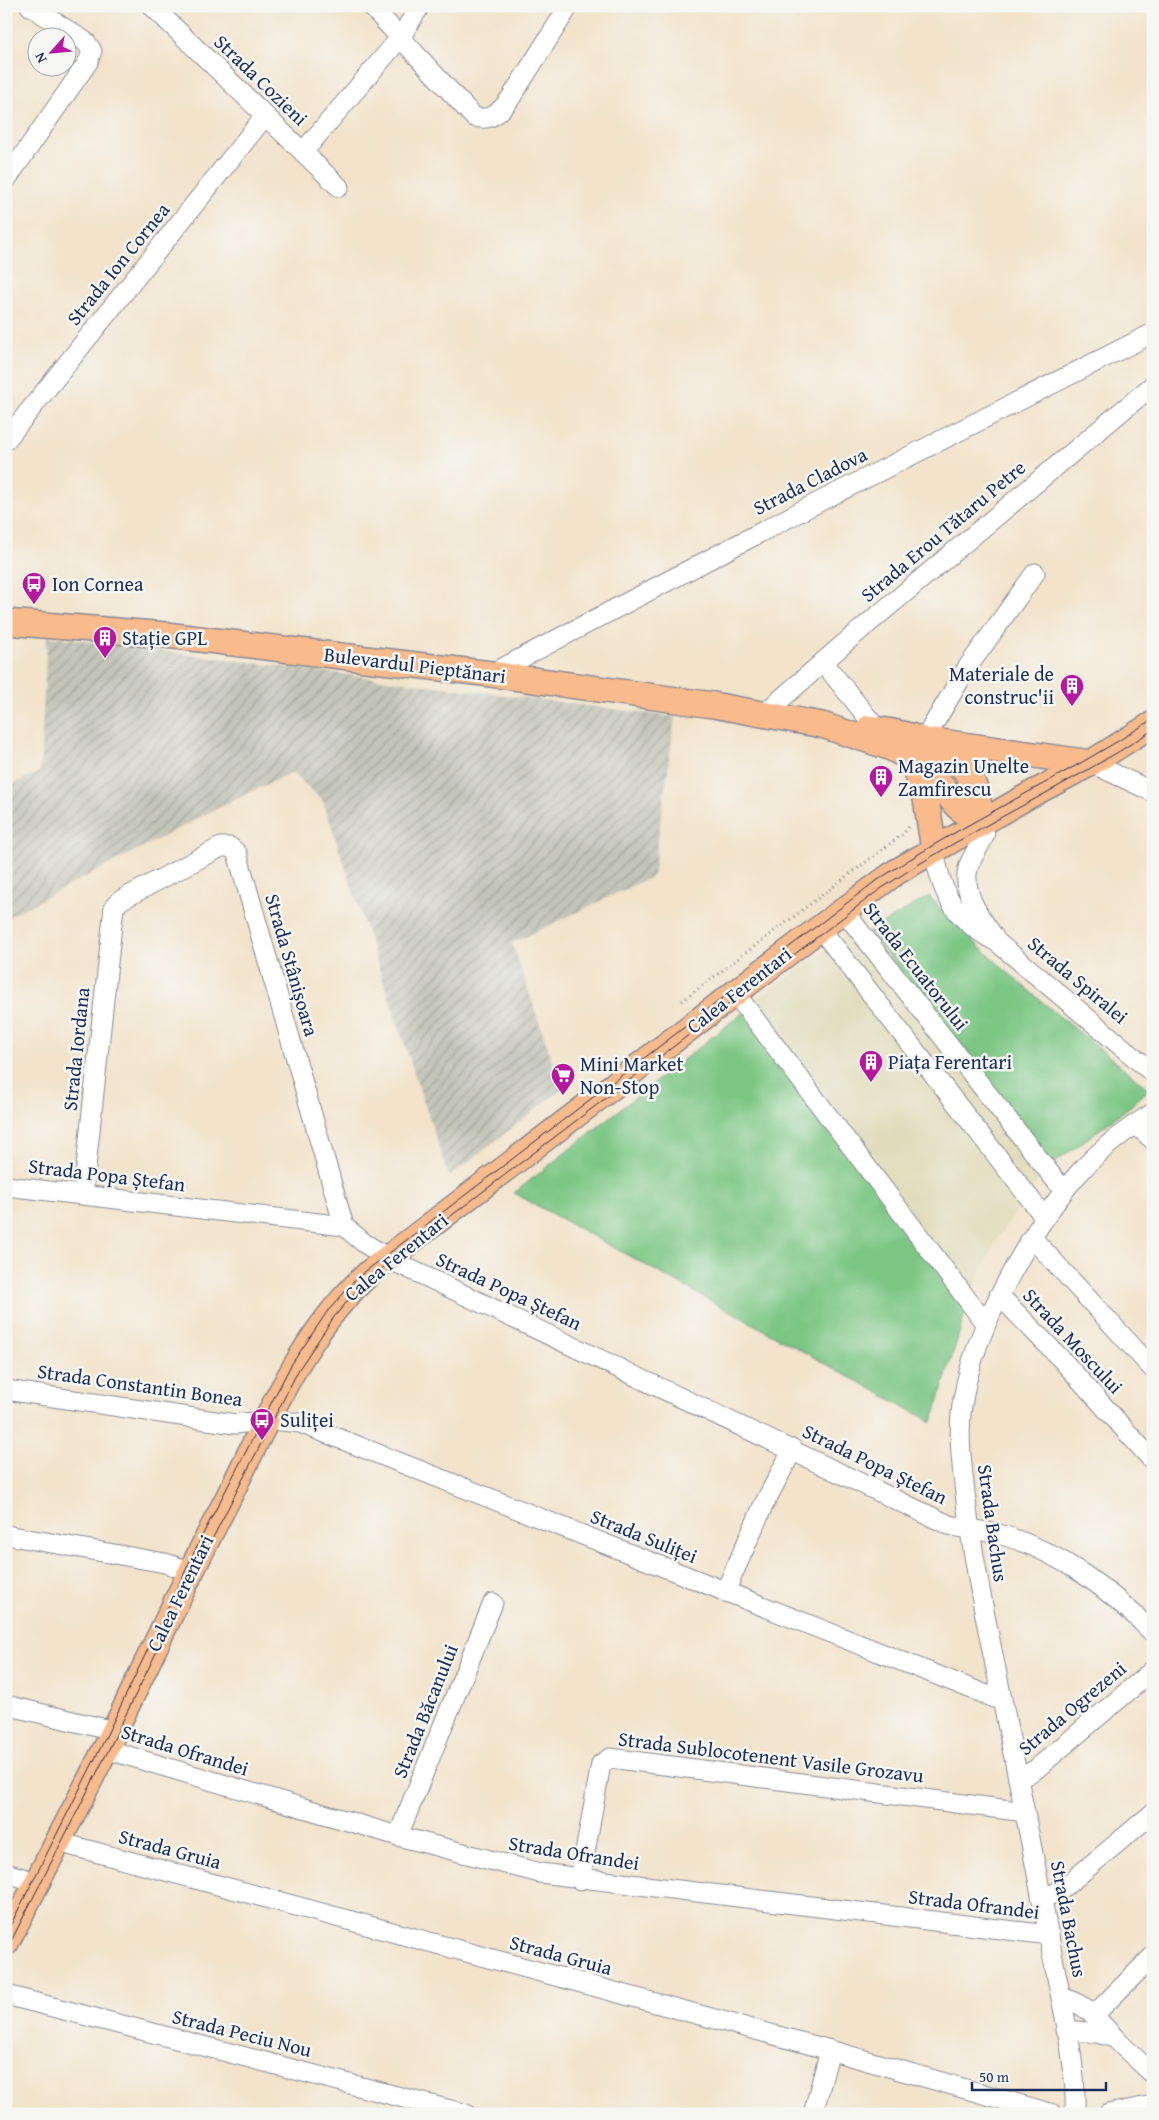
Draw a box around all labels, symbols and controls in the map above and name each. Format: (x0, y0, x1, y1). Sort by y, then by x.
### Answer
street label: Strada Cozieni (208, 27, 315, 132)
north arrow (28, 28, 78, 78)
text: N (29, 49, 51, 67)
street label: Strada Ion Cornea (59, 196, 176, 331)
street label: Strada Cladova (748, 439, 872, 522)
street label: Strada Erou Tătaru Petre (854, 453, 1031, 608)
place label: Ion Cornea (52, 569, 144, 598)
bus stop icon: Ion Cornea (21, 571, 47, 605)
place label: Stație GPL (122, 623, 207, 652)
building icon: Stație GPL (92, 625, 118, 659)
street label: Bulevardul Pieptănari (322, 639, 508, 690)
place label: Materiale de construc'ii (949, 659, 1054, 711)
building icon: Materiale de construc'ii (1059, 673, 1085, 707)
place label: Magazin Unelte Zamfirescu (898, 751, 1029, 803)
building icon: Magazin Unelte Zamfirescu (868, 764, 894, 798)
street label: Strada Stânișoara (258, 890, 327, 1040)
street label: Strada Ecuatorului (857, 895, 976, 1037)
street label: Strada Spiralei (1022, 929, 1135, 1031)
street label: Calea Ferentari (680, 939, 798, 1040)
street label: Strada Iordana (55, 985, 96, 1112)
place label: Piața Ferentari (888, 1047, 1012, 1076)
place label: Mini Market Non-Stop (580, 1049, 684, 1101)
building icon: Piața Ferentari (858, 1049, 884, 1083)
supermarket icon: Mini Market Non-Stop (550, 1062, 576, 1096)
street label: Strada Popa Ștefan (27, 1150, 187, 1199)
street label: Calea Ferentari (337, 1205, 454, 1308)
street label: Strada Popa Ștefan (432, 1244, 587, 1337)
street label: Strada Moscului (1017, 1281, 1130, 1400)
street label: Strada Constantin Bonea (36, 1356, 245, 1413)
place label: Suliței (280, 1405, 334, 1434)
bus stop icon: Suliței (249, 1407, 275, 1441)
street label: Strada Popa Ștefan (798, 1416, 952, 1511)
street label: Strada Bachus (971, 1462, 1016, 1584)
street label: Strada Suliței (586, 1501, 702, 1570)
street label: Calea Ferentari (139, 1529, 220, 1656)
street label: Strada Băcanului (384, 1639, 465, 1782)
street label: Strada Ogrezeni (1011, 1653, 1132, 1762)
street label: Strada Ofrandei (118, 1716, 253, 1783)
street label: Strada Sublocotenent Vasile Grozavu (617, 1723, 926, 1790)
street label: Strada Gruia (116, 1821, 225, 1876)
street label: Strada Ofrandei (507, 1828, 642, 1877)
street label: Strada Bachus (1044, 1858, 1095, 1980)
street label: Strada Ofrandei (907, 1881, 1042, 1926)
street label: Strada Gruia (507, 1927, 616, 1982)
street label: Strada Peciu Nou (169, 2001, 315, 2064)
scale bar (972, 2060, 1105, 2092)
text: 50 m (979, 2066, 1010, 2087)

